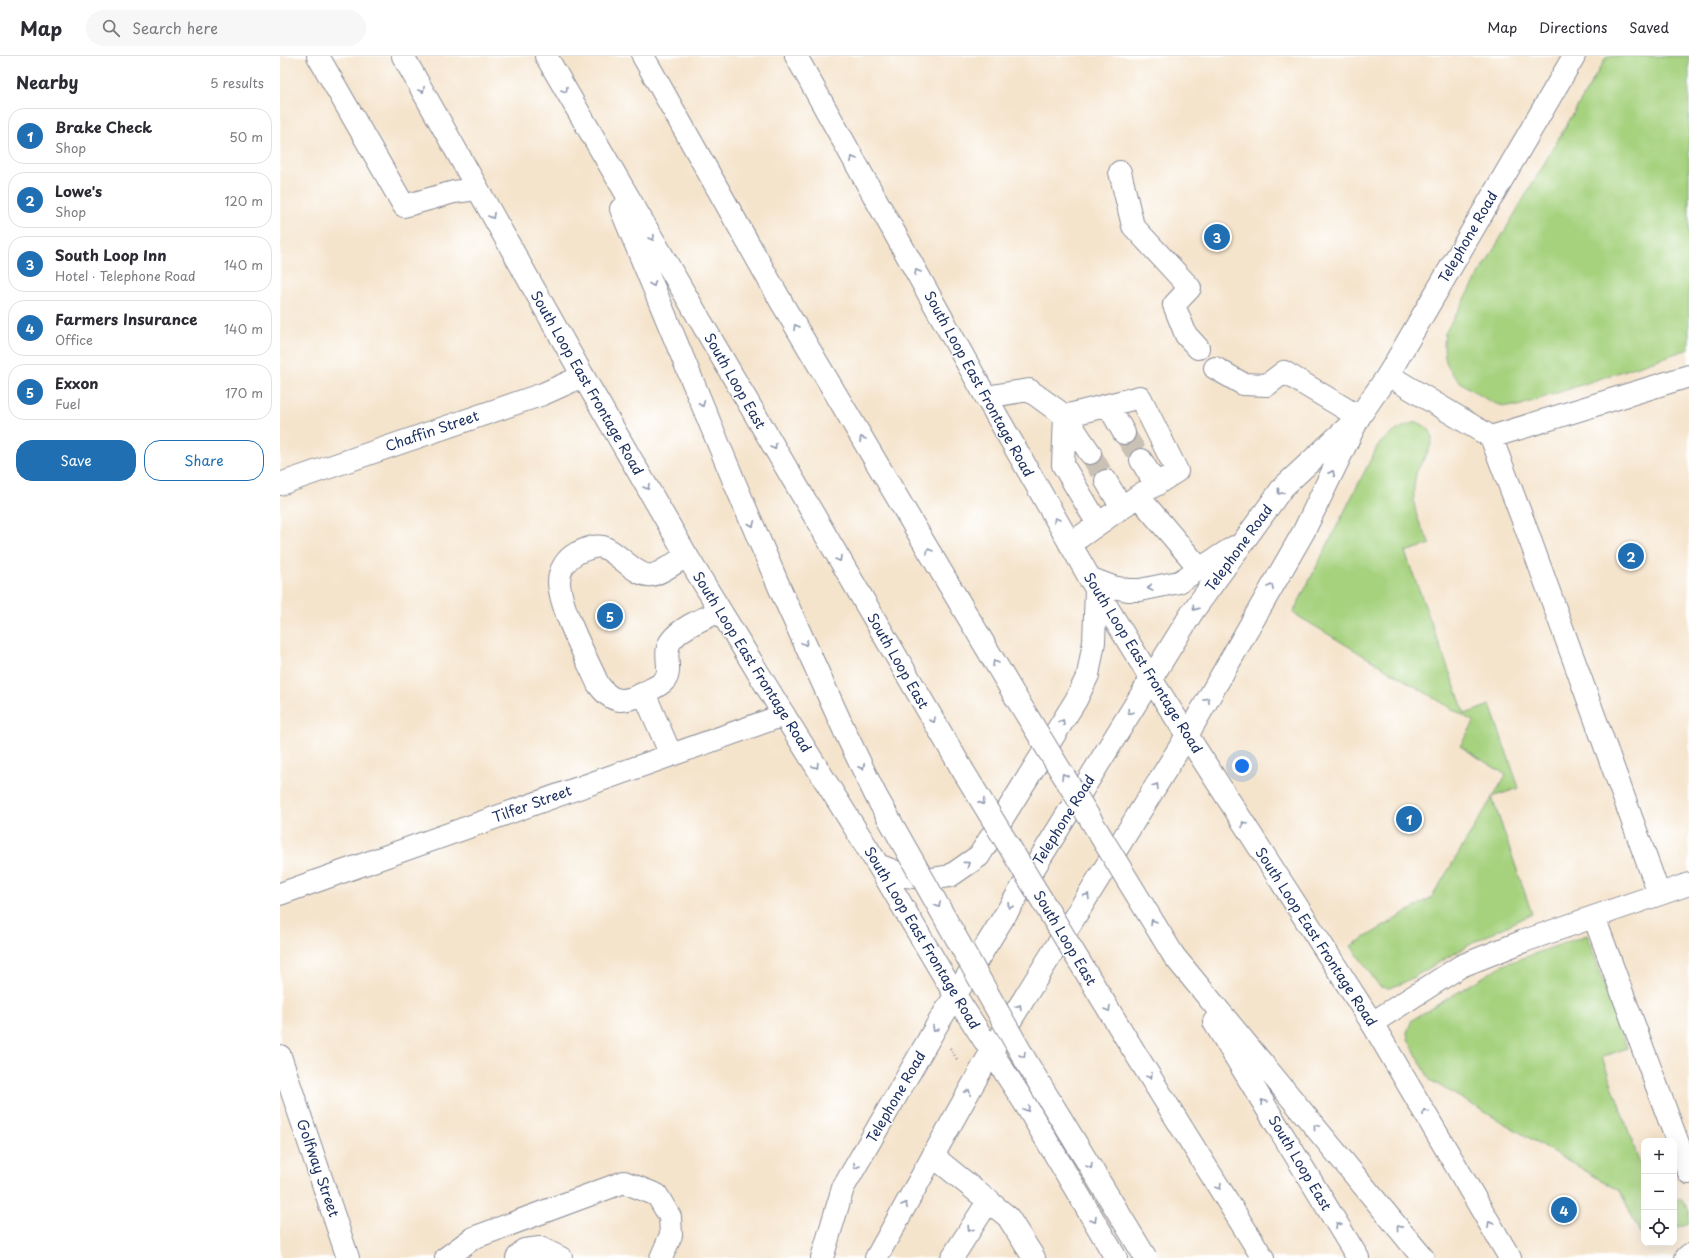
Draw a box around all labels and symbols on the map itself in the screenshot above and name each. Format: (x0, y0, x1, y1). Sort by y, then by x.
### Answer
one-way arrow (418, 86, 425, 93)
one-way arrow (561, 86, 568, 93)
one-way arrow (851, 156, 858, 163)
street label: Telephone Road (1433, 187, 1502, 286)
one-way arrow (488, 212, 495, 219)
pin: 3 (1204, 222, 1230, 252)
one-way arrow (647, 234, 654, 241)
one-way arrow (914, 269, 921, 276)
one-way arrow (648, 281, 656, 288)
street label: South Loop East Frontage Road (526, 287, 649, 479)
street label: South Loop East Frontage Road (919, 287, 1039, 481)
one-way arrow (794, 324, 801, 331)
street label: South Loop East (699, 329, 772, 433)
one-way arrow (697, 400, 705, 408)
street label: Chaffin Street (382, 405, 482, 456)
one-way arrow (860, 436, 867, 443)
one-way arrow (769, 443, 776, 450)
one-way arrow (1327, 469, 1335, 477)
one-way arrow (642, 483, 649, 490)
one-way arrow (1278, 487, 1285, 494)
street label: Telephone Road (1200, 500, 1277, 595)
one-way arrow (1053, 516, 1061, 524)
one-way arrow (748, 521, 756, 528)
pin: 2 (1618, 541, 1644, 571)
one-way arrow (926, 548, 933, 555)
one-way arrow (835, 555, 842, 562)
street label: South Loop East Frontage Road (688, 567, 817, 756)
street label: South Loop East Frontage Road (1079, 568, 1208, 757)
one-way arrow (1147, 583, 1154, 591)
one-way arrow (1266, 584, 1274, 591)
pin: 5 (597, 601, 623, 631)
one-way arrow (1192, 604, 1200, 611)
street label: South Loop East (862, 609, 935, 713)
one-way arrow (800, 639, 808, 646)
one-way arrow (992, 660, 1000, 667)
one-way arrow (1202, 697, 1209, 705)
one-way arrow (1128, 708, 1135, 715)
one-way arrow (928, 716, 935, 723)
one-way arrow (1057, 719, 1065, 726)
your location (1232, 756, 1252, 776)
one-way arrow (811, 762, 819, 769)
one-way arrow (857, 763, 865, 770)
street label: Telephone Road (1027, 771, 1100, 869)
one-way arrow (1061, 773, 1068, 780)
street label: Tilfer Street (489, 779, 575, 828)
one-way arrow (1151, 783, 1158, 790)
one-way arrow (977, 798, 985, 805)
pin: 1 (1396, 804, 1422, 834)
one-way arrow (1242, 821, 1249, 828)
street label: South Loop East Frontage Road (859, 842, 985, 1033)
street label: South Loop East Frontage Road (1251, 843, 1382, 1030)
one-way arrow (963, 862, 970, 869)
street label: South Loop East (1029, 886, 1102, 990)
one-way arrow (1083, 893, 1090, 900)
one-way arrow (933, 901, 941, 909)
one-way arrow (1007, 902, 1015, 909)
one-way arrow (1151, 919, 1158, 926)
one-way arrow (1014, 1004, 1022, 1011)
one-way arrow (1104, 1005, 1111, 1012)
one-way arrow (932, 1025, 939, 1032)
street label: Telephone Road (861, 1047, 930, 1146)
one-way arrow (1018, 1051, 1025, 1058)
one-way arrow (1145, 1072, 1153, 1079)
one-way arrow (963, 1089, 971, 1096)
one-way arrow (1260, 1099, 1267, 1106)
one-way arrow (1023, 1105, 1030, 1112)
one-way arrow (1422, 1109, 1429, 1116)
street label: South Loop East (1264, 1111, 1337, 1215)
street label: Golfway Street (292, 1116, 345, 1220)
one-way arrow (1314, 1125, 1321, 1132)
one-way arrow (854, 1162, 861, 1169)
one-way arrow (1086, 1162, 1093, 1169)
one-way arrow (1214, 1183, 1221, 1190)
pin: 4 (1551, 1195, 1577, 1225)
one-way arrow (900, 1202, 908, 1209)
one-way arrow (1089, 1216, 1096, 1223)
one-way arrow (1488, 1221, 1495, 1228)
one-way arrow (1335, 1222, 1342, 1229)
one-way arrow (967, 1225, 975, 1232)
one-way arrow (1397, 1225, 1404, 1232)

